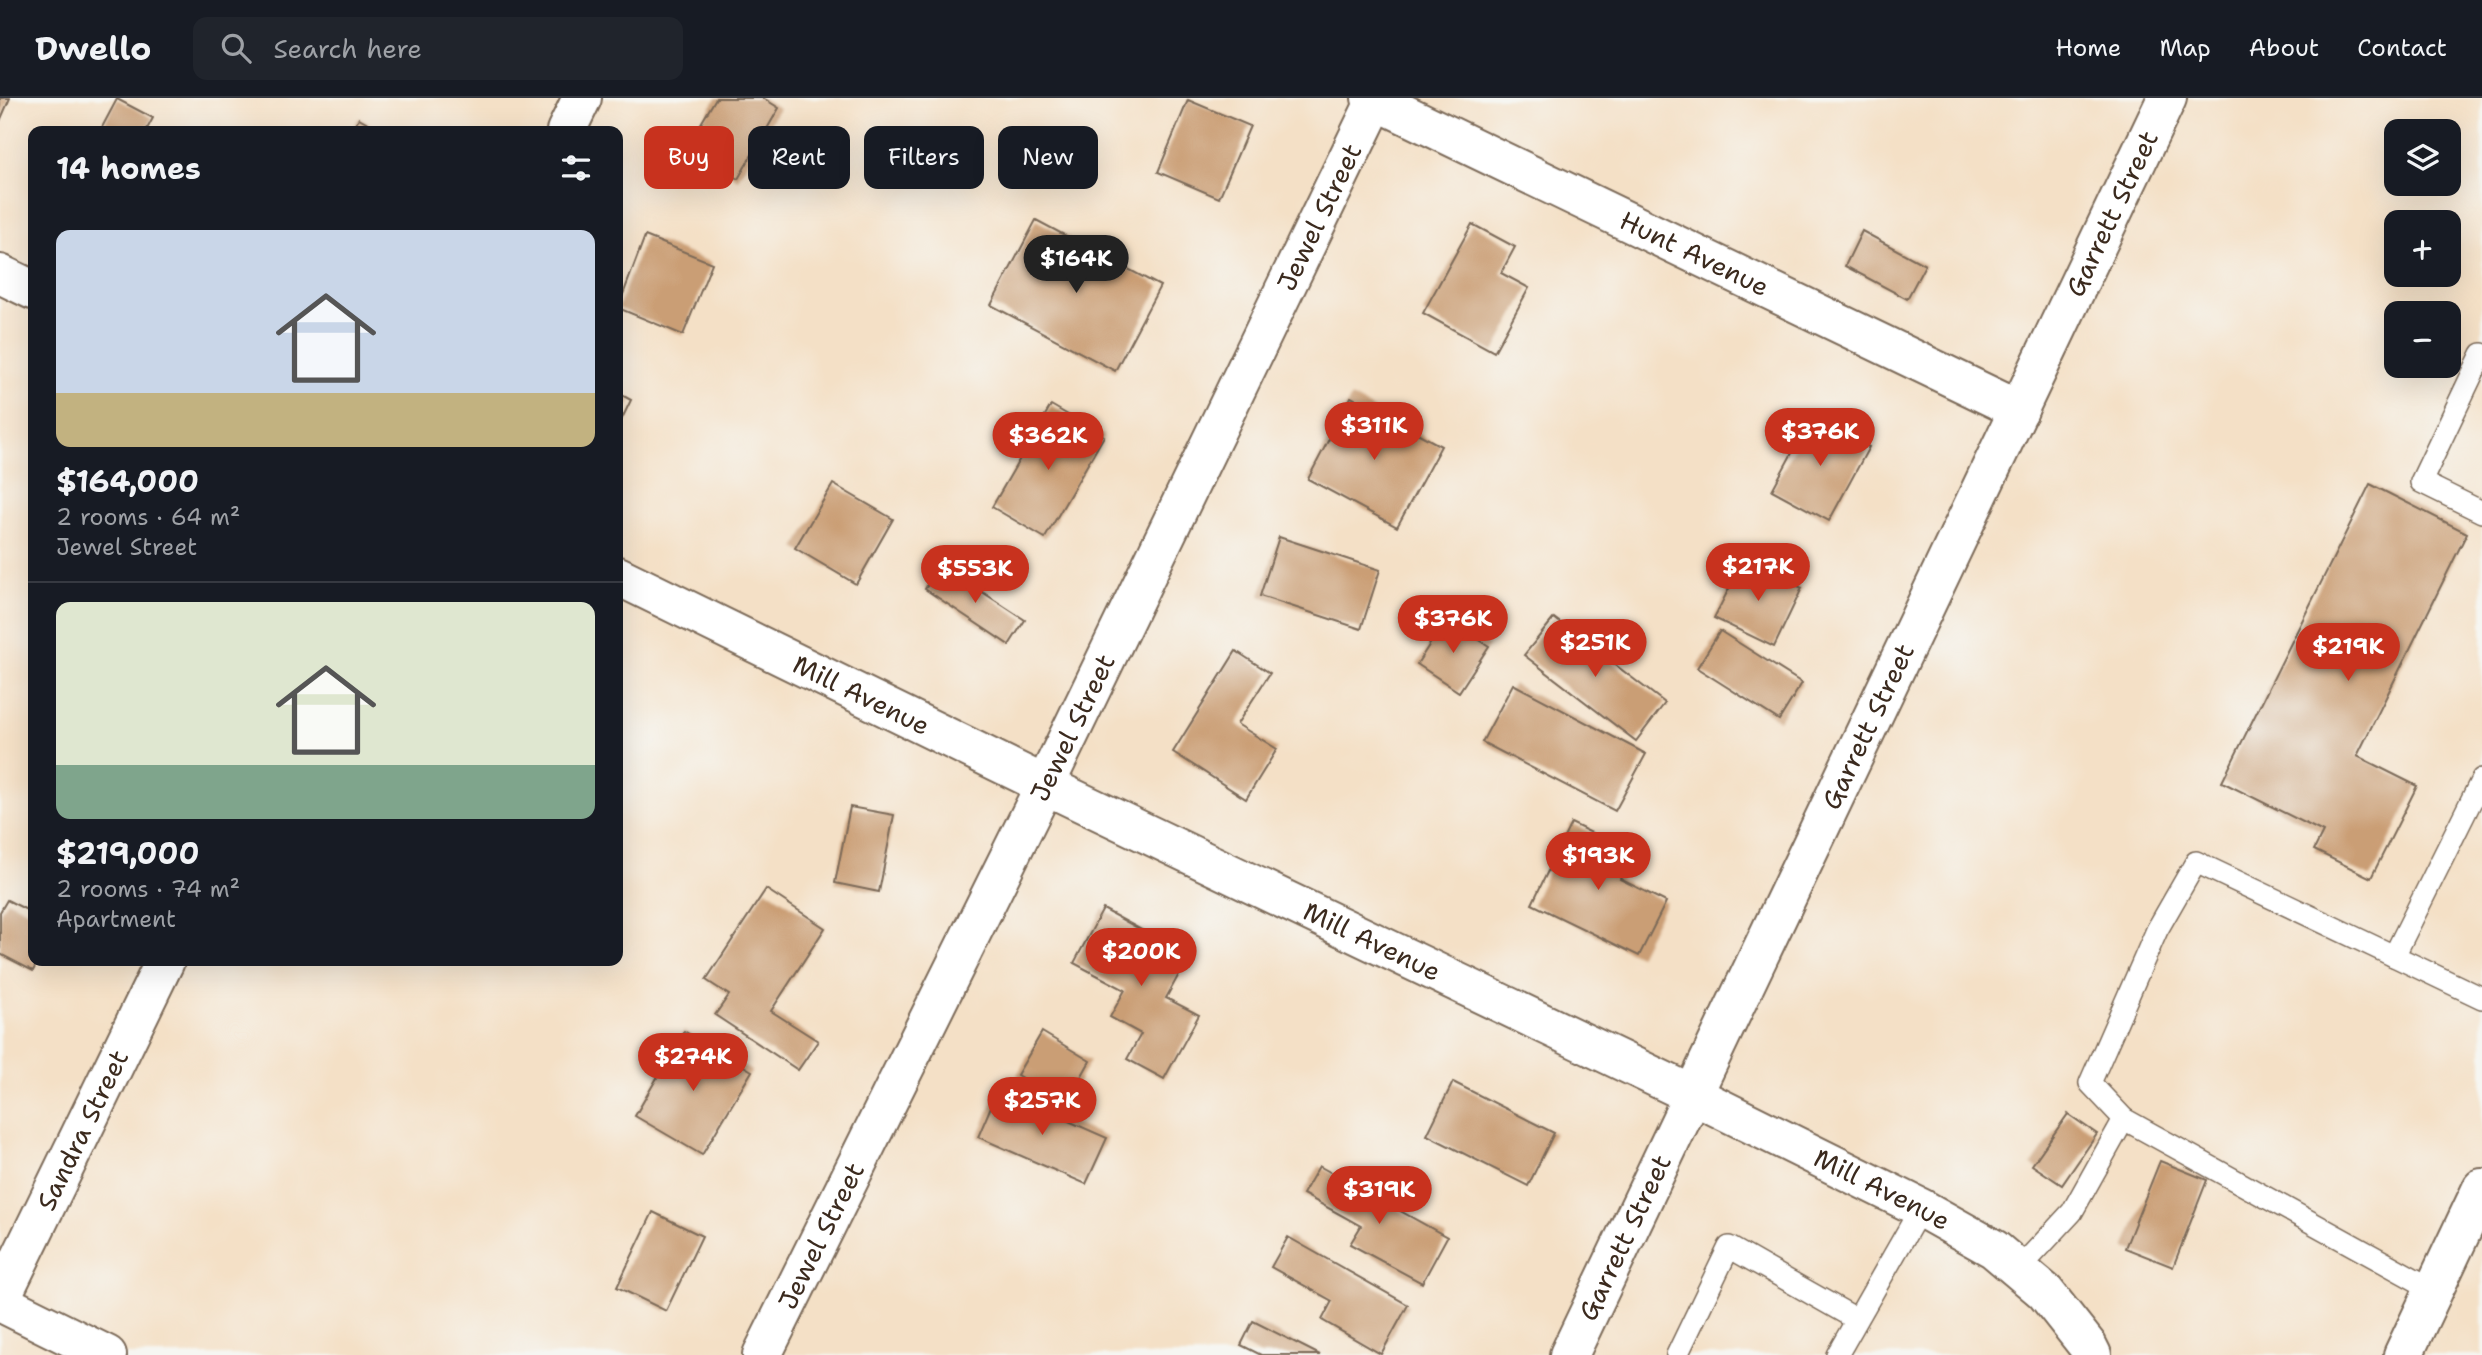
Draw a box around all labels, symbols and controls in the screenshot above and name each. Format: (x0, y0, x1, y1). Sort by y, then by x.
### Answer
search box (193, 17, 683, 80)
text: Dwello (35, 26, 151, 71)
icon: search (217, 29, 255, 67)
text: Search here (273, 31, 422, 66)
text: Home (2055, 32, 2121, 64)
text: Map (2159, 32, 2211, 64)
text: About (2249, 32, 2319, 64)
text: Contact (2357, 32, 2447, 64)
map controls (2384, 119, 2461, 378)
button: layers (2384, 119, 2461, 196)
street label: Garrett Street (2057, 125, 2166, 302)
chip: Buy (644, 126, 734, 189)
chip: Rent (748, 126, 850, 189)
chip: Filters (864, 126, 984, 189)
chip: New (998, 126, 1098, 189)
street label: Jewel Street (1268, 137, 1369, 297)
text: 14 homes (56, 148, 201, 189)
icon: filters (557, 149, 595, 187)
street label: Hunt Avenue (1614, 202, 1775, 304)
button: + (2384, 210, 2461, 287)
pin: $164K (1027, 236, 1125, 295)
text: $164K (1040, 243, 1112, 273)
icon: home (263, 275, 389, 401)
button: − (2384, 301, 2461, 378)
pin: $311K (1325, 402, 1423, 462)
pin: $376K (1771, 408, 1869, 468)
text: $311K (1341, 410, 1407, 440)
pin: $362K (999, 412, 1097, 472)
text: $376K (1781, 416, 1859, 446)
text: $362K (1009, 420, 1087, 450)
text: $164,000 (56, 461, 199, 502)
text: 2 rooms · 64 m² (56, 502, 240, 532)
text: Jewel Street (56, 532, 197, 562)
pin: $217K (1709, 544, 1807, 603)
pin: $553K (926, 546, 1024, 605)
text: $217K (1722, 551, 1794, 581)
text: $553K (937, 553, 1013, 583)
pin: $376K (1404, 596, 1502, 655)
text: $376K (1414, 603, 1492, 633)
pin: $251K (1546, 620, 1644, 679)
pin: $219K (2299, 624, 2397, 683)
text: $251K (1560, 627, 1630, 657)
text: $219K (2312, 631, 2384, 661)
street label: Garrett Street (1813, 638, 1922, 815)
street label: Mill Avenue (787, 646, 936, 743)
icon: home (263, 647, 389, 773)
street label: Jewel Street (1022, 648, 1123, 807)
pin: $193K (1549, 832, 1647, 892)
text: $219,000 (56, 833, 199, 874)
text: $193K (1562, 840, 1634, 870)
text: 2 rooms · 74 m² (56, 874, 240, 904)
street label: Mill Avenue (1298, 893, 1447, 989)
text: Apartment (56, 904, 176, 934)
pin: $200K (1092, 928, 1190, 988)
text: $200K (1102, 936, 1180, 966)
pin: $274K (644, 1034, 742, 1093)
text: $274K (654, 1041, 732, 1071)
street label: Sandra Street (28, 1044, 136, 1216)
pin: $257K (993, 1077, 1091, 1137)
text: $257K (1003, 1085, 1081, 1115)
street label: Mill Avenue (1808, 1140, 1957, 1238)
street label: Garrett Street (1570, 1149, 1679, 1326)
street label: Jewel Street (770, 1156, 872, 1315)
pin: $319K (1330, 1166, 1428, 1226)
text: $319K (1343, 1174, 1415, 1204)

